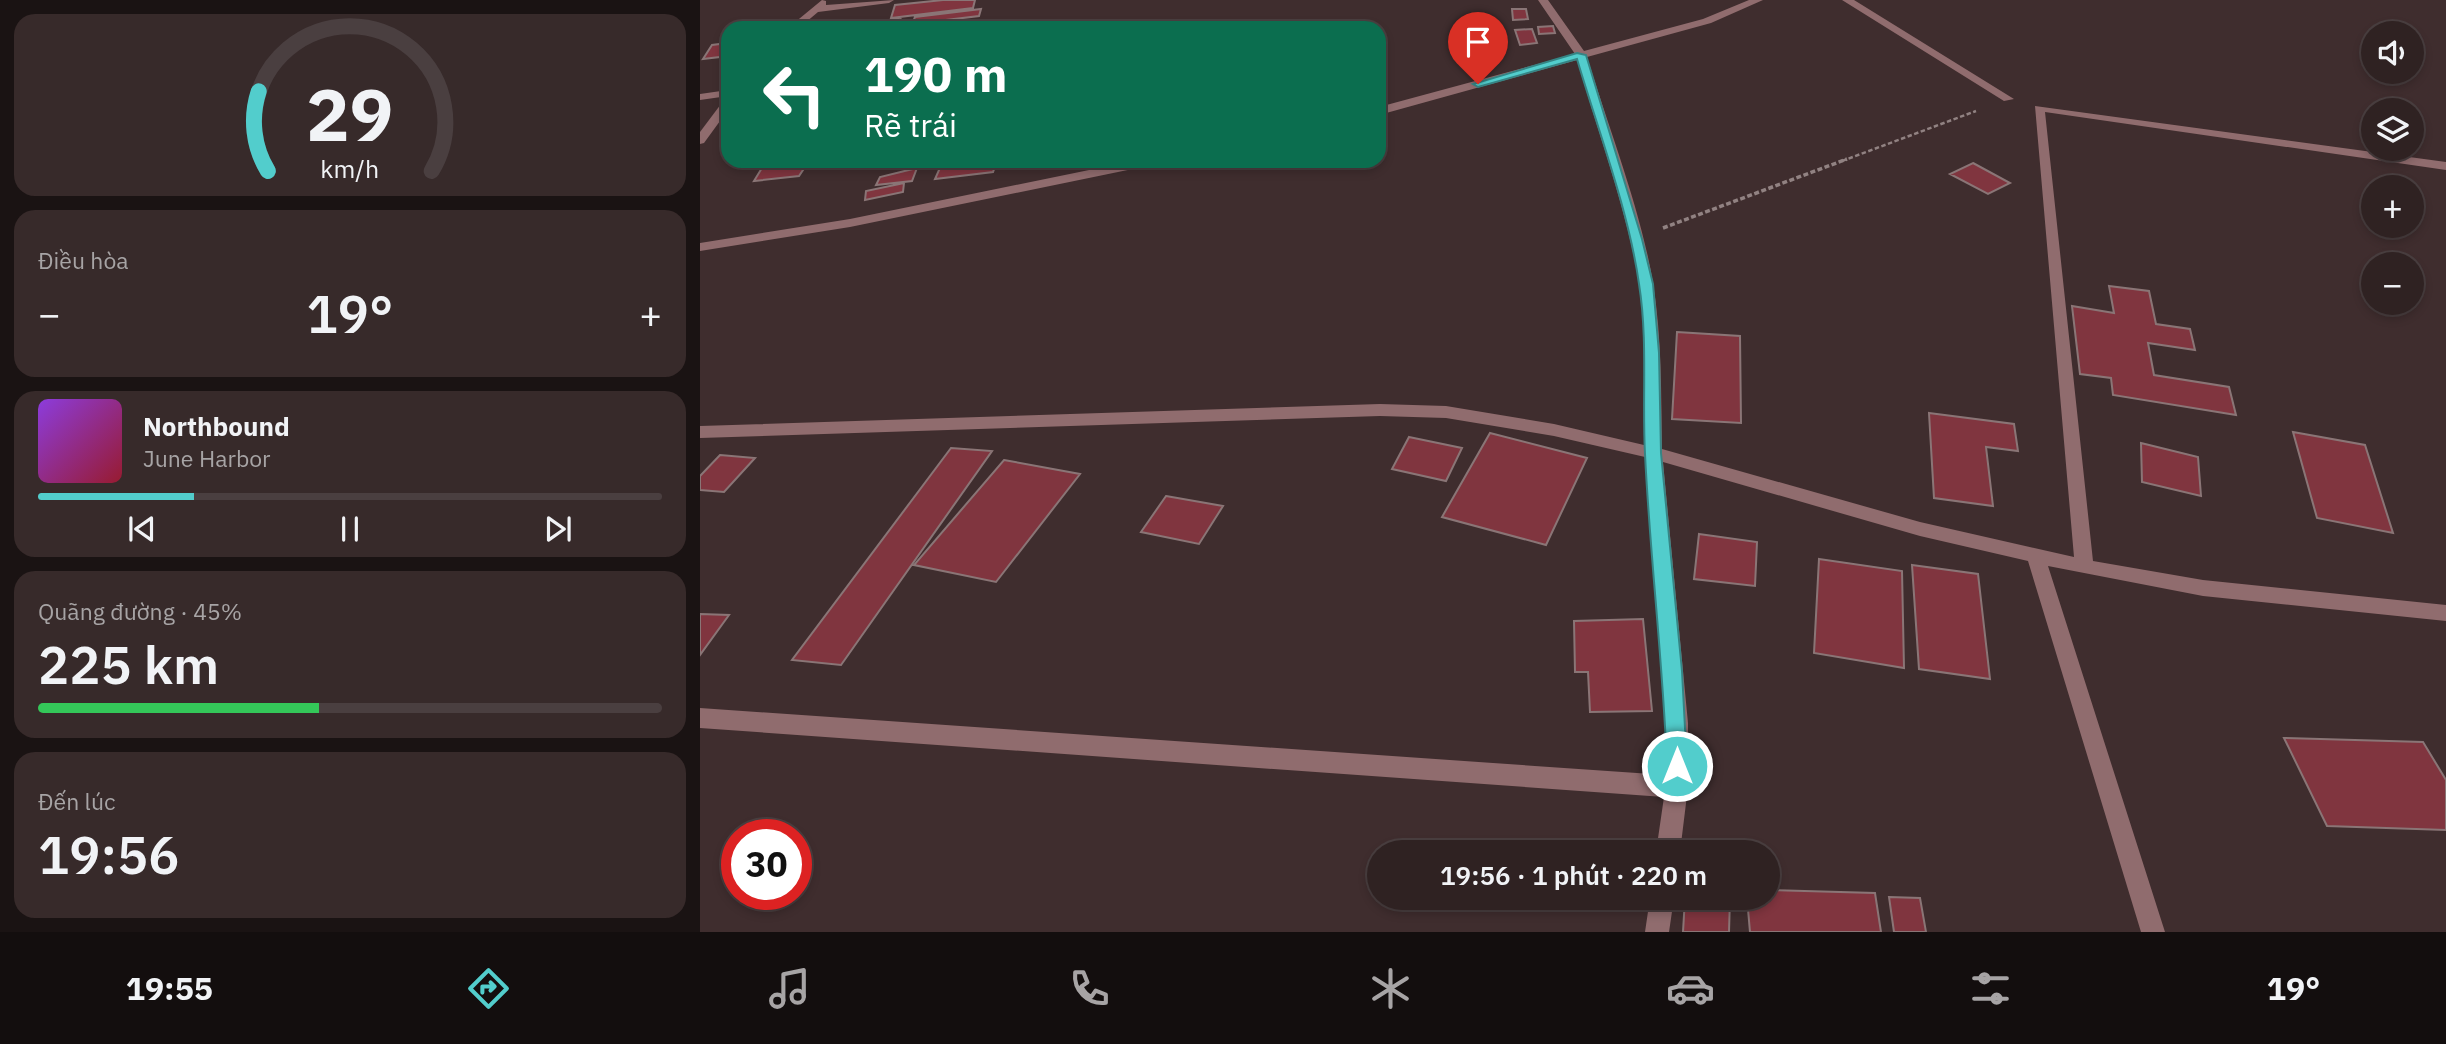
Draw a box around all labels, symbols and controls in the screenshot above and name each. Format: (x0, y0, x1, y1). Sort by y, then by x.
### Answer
pin (1448, 12.0, 1508, 84)
map controls (2361, 21, 2424, 315)
button: sound (2361, 21, 2424, 84)
icon: arrive (1459, 23, 1497, 61)
text: 190 m (864, 42, 1008, 105)
icon: left (749, 49, 840, 140)
text: 29 (306, 66, 394, 161)
button: layers (2361, 98, 2424, 161)
text: Rẽ trái (864, 104, 957, 146)
text: km/h (321, 152, 379, 185)
button: + (2361, 175, 2424, 238)
text: Điều hòa (38, 245, 129, 275)
button: − (2361, 252, 2424, 315)
text: 19° (307, 280, 393, 347)
text: − (38, 289, 61, 338)
text: + (639, 289, 662, 338)
text: Northbound (143, 409, 290, 443)
text: June Harbor (143, 443, 271, 473)
icon: previous (123, 510, 161, 548)
icon: pause (331, 510, 369, 548)
icon: next (539, 510, 577, 548)
text: Quãng đường · 45% (38, 596, 242, 626)
text: 225 km (38, 631, 219, 698)
position arrow (1640, 729, 1714, 803)
text: Đến lúc (38, 786, 116, 816)
speed limit sign: 30 (721, 819, 812, 910)
text: 19:56 (38, 821, 179, 888)
text: 19:56 · 1 phút · 220 m (1440, 858, 1707, 892)
icon: directions (464, 964, 513, 1013)
icon: music (765, 964, 814, 1013)
icon: phone (1065, 964, 1114, 1013)
icon: climate (1366, 964, 1415, 1013)
icon: car (1666, 964, 1715, 1013)
icon: filters (1966, 964, 2015, 1013)
text: 19:55 (126, 967, 213, 1009)
text: 19° (2267, 967, 2320, 1009)

